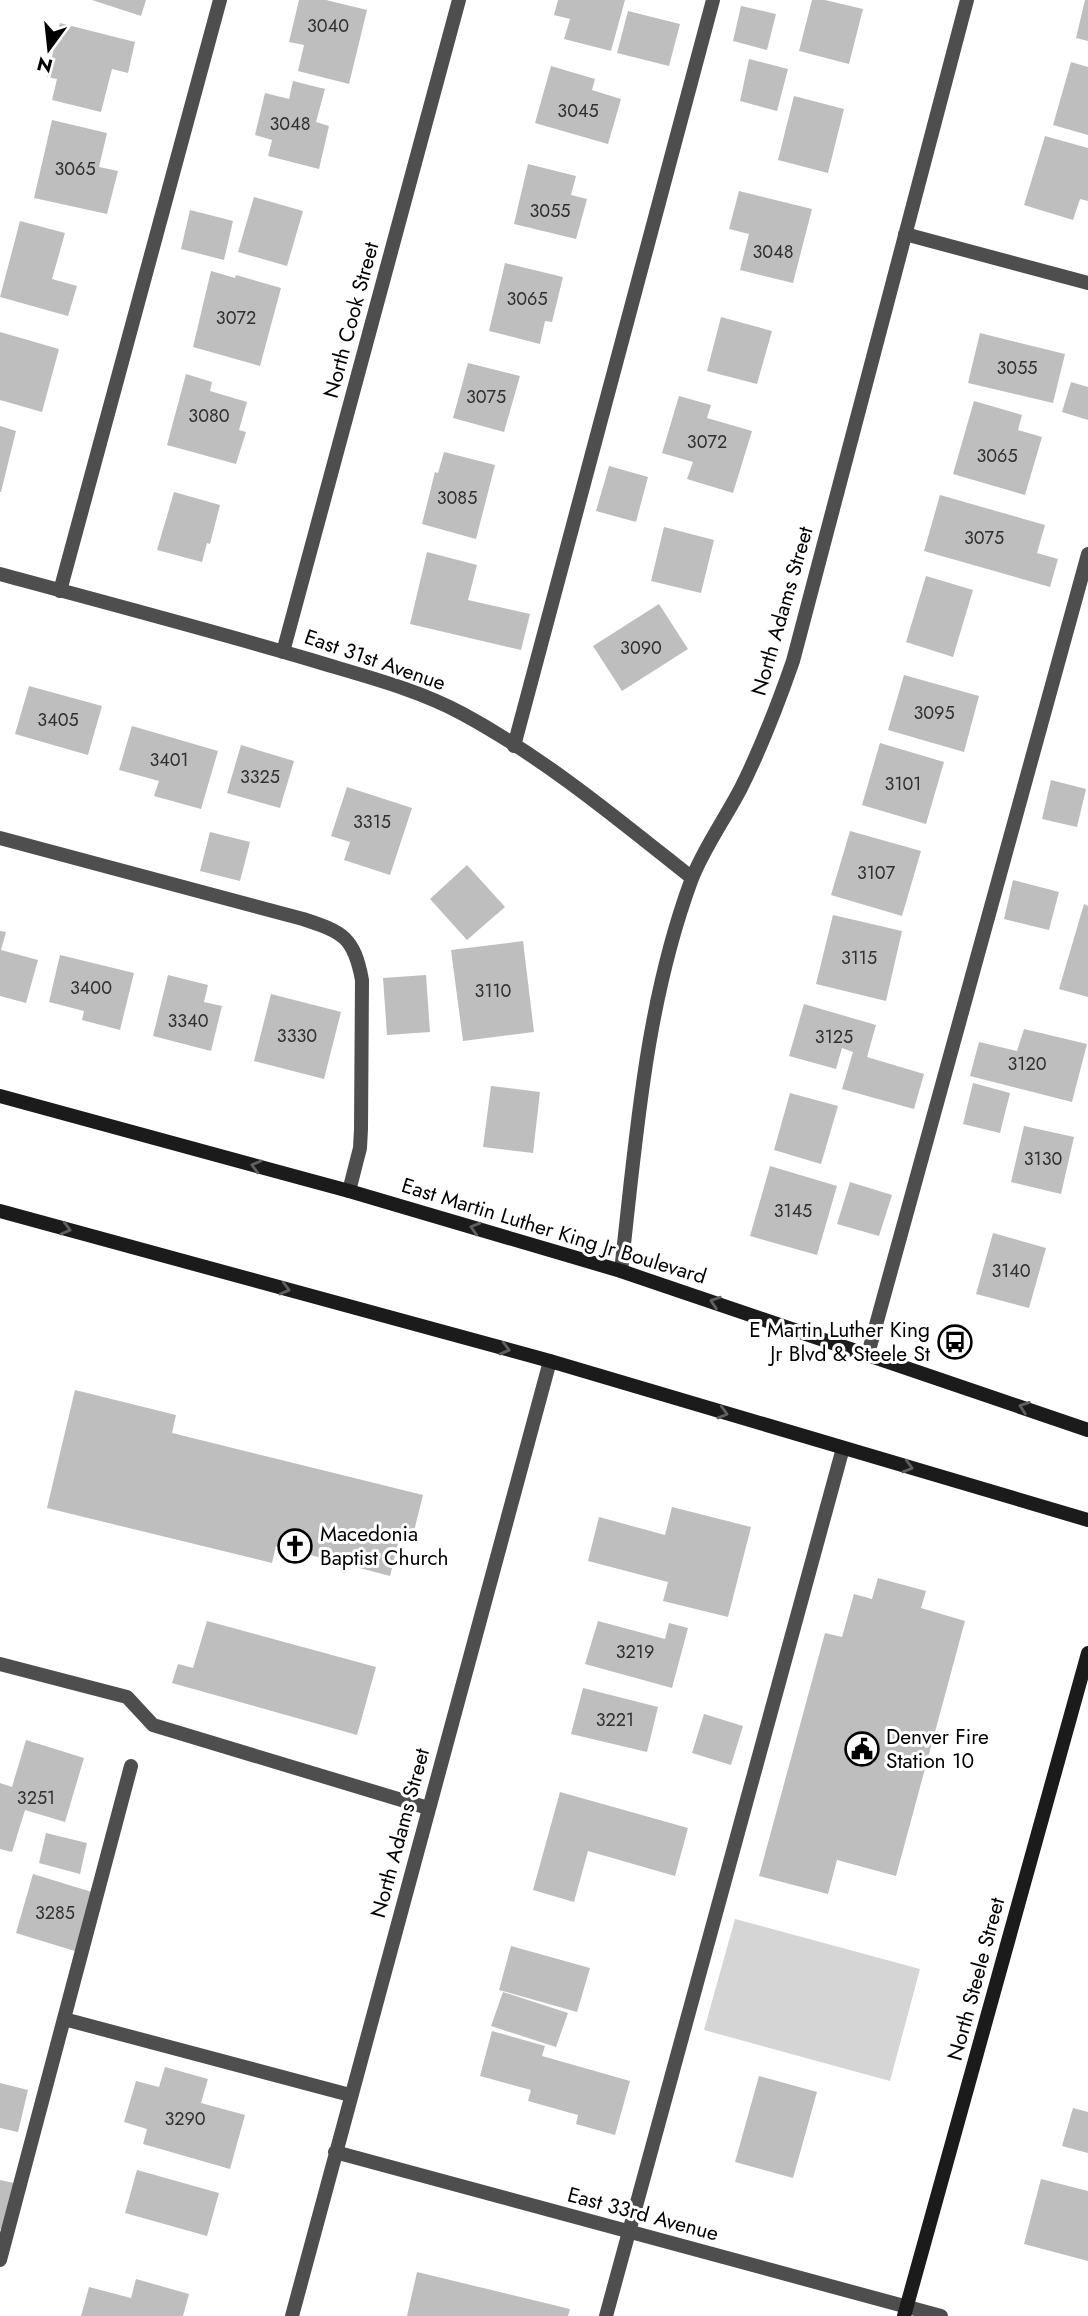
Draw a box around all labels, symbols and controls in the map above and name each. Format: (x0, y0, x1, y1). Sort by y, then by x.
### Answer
house number: 3040 (307, 13, 349, 39)
north arrow (14, 14, 84, 84)
text: N (34, 50, 56, 80)
house number: 3045 (557, 98, 599, 124)
house number: 3048 (270, 111, 310, 137)
house number: 3065 (54, 156, 96, 182)
house number: 3055 (530, 198, 570, 224)
street label: North Cook Street (316, 239, 386, 401)
house number: 3048 (753, 239, 793, 265)
house number: 3065 (506, 286, 548, 312)
house number: 3072 (216, 305, 256, 331)
house number: 3055 (997, 355, 1037, 381)
house number: 3075 (466, 384, 506, 410)
house number: 3080 (188, 403, 230, 429)
house number: 3072 (687, 429, 727, 455)
house number: 3065 (976, 443, 1018, 469)
house number: 3085 (437, 485, 477, 511)
street label: North Adams Street (744, 523, 820, 699)
house number: 3075 (964, 525, 1004, 551)
street label: East 31st Avenue (300, 622, 450, 698)
house number: 3090 (620, 635, 662, 661)
house number: 3095 (913, 700, 955, 726)
house number: 3405 (37, 707, 79, 733)
house number: 3401 (149, 747, 189, 773)
house number: 3325 (240, 764, 280, 790)
house number: 3101 (885, 771, 921, 797)
house number: 3315 (353, 809, 391, 835)
house number: 3107 (857, 860, 896, 886)
house number: 3115 (841, 945, 877, 971)
house number: 3400 (70, 975, 112, 1001)
house number: 3110 (475, 978, 512, 1004)
house number: 3340 (168, 1008, 209, 1034)
house number: 3330 (277, 1023, 317, 1049)
house number: 3125 (815, 1024, 853, 1050)
house number: 3120 (1008, 1051, 1047, 1077)
house number: 3130 (1024, 1146, 1062, 1172)
one-way arrow (250, 1159, 262, 1174)
street label: East Martin Luther King Jr Boulevard (398, 1170, 710, 1292)
house number: 3145 (774, 1198, 812, 1224)
one-way arrow (60, 1221, 72, 1235)
one-way arrow (469, 1222, 481, 1237)
house number: 3140 (991, 1258, 1031, 1284)
one-way arrow (279, 1280, 291, 1295)
one-way arrow (710, 1296, 722, 1310)
place label: E Martin Luther King Jr Blvd & Steele St (749, 1315, 930, 1369)
bus stop icon: E Martin Luther King Jr Blvd & Steele St (936, 1323, 974, 1361)
one-way arrow (499, 1341, 511, 1355)
one-way arrow (1018, 1401, 1030, 1415)
one-way arrow (717, 1404, 729, 1419)
one-way arrow (902, 1458, 914, 1473)
place label: Macedonia Baptist Church (320, 1519, 448, 1573)
church icon: Macedonia Baptist Church (276, 1527, 314, 1565)
house number: 3219 (616, 1639, 654, 1665)
house number: 3221 (596, 1707, 634, 1733)
place label: Denver Fire Station 10 (886, 1722, 989, 1776)
public building icon: Denver Fire Station 10 (843, 1730, 881, 1768)
street label: North Adams Street (363, 1745, 437, 1921)
house number: 3251 (17, 1785, 55, 1811)
street label: North Steele Street (940, 1894, 1012, 2064)
house number: 3285 (35, 1900, 75, 1926)
house number: 3290 (164, 2106, 206, 2132)
street label: East 33rd Avenue (564, 2179, 722, 2249)

